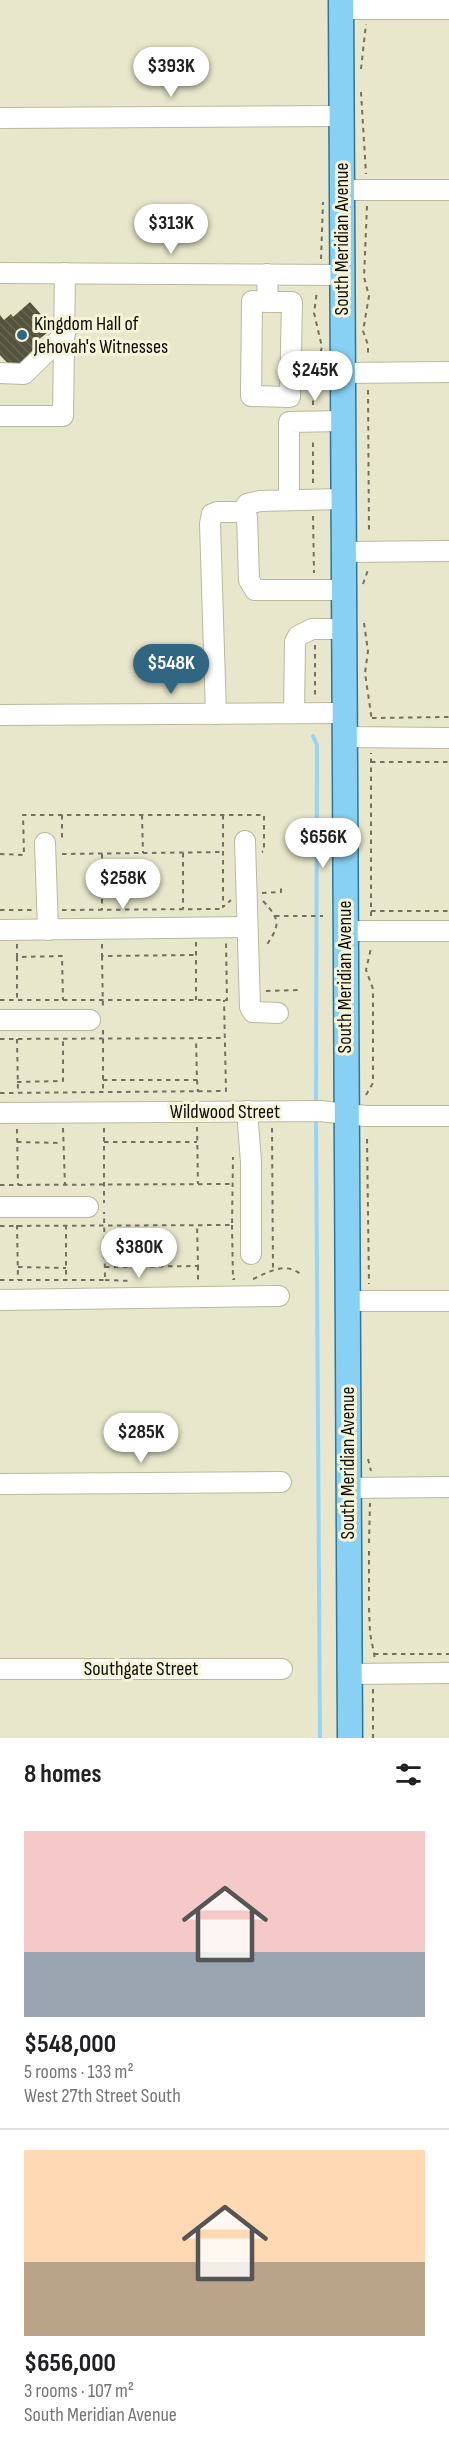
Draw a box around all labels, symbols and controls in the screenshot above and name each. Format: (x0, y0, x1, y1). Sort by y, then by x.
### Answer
pin: $393K (129, 47, 213, 98)
text: $393K (147, 54, 195, 78)
street label: South Meridian Avenue (330, 163, 354, 315)
pin: $313K (129, 204, 213, 255)
text: $313K (148, 211, 194, 235)
place label: Kingdom Hall of Jehovah's Witnesses (33, 312, 168, 359)
marker: Kingdom Hall of Jehovah's Witnesses (15, 328, 29, 342)
pin: $245K (273, 351, 357, 402)
text: $245K (292, 358, 338, 382)
pin: $548K (129, 644, 213, 695)
text: $548K (147, 651, 195, 675)
pin: $656K (281, 818, 365, 869)
text: $656K (299, 825, 347, 849)
pin: $258K (81, 859, 165, 910)
text: $258K (99, 866, 147, 890)
street label: South Meridian Avenue (333, 901, 357, 1053)
street label: Wildwood Street (170, 1100, 280, 1124)
pin: $380K (97, 1228, 181, 1279)
text: $380K (115, 1235, 163, 1259)
street label: South Meridian Avenue (336, 1387, 360, 1539)
pin: $285K (99, 1413, 183, 1464)
text: $285K (117, 1420, 165, 1444)
street label: Southgate Street (84, 1657, 198, 1681)
icon: filters (392, 1758, 425, 1791)
text: 8 homes (24, 1759, 102, 1790)
icon: home (171, 1870, 279, 1978)
text: $548,000 (24, 2029, 116, 2060)
text: 5 rooms · 133 m² (24, 2060, 134, 2084)
text: West 27th Street South (24, 2084, 181, 2108)
icon: home (171, 2189, 279, 2297)
text: $656,000 (24, 2348, 116, 2379)
text: 3 rooms · 107 m² (24, 2379, 134, 2403)
text: South Meridian Avenue (24, 2403, 177, 2427)

